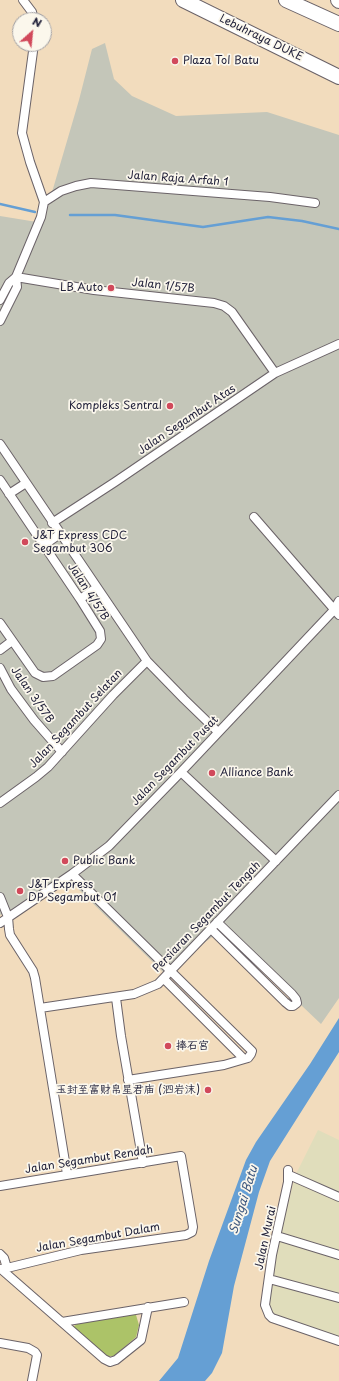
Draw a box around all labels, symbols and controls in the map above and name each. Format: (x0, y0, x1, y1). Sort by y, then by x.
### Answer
north arrow (12, 12, 52, 52)
text: N (29, 12, 45, 31)
street label: Lebuhraya DUKE (217, 12, 305, 64)
place label: Plaza Tol Batu (183, 54, 259, 68)
marker: Plaza Tol Batu (170, 56, 180, 66)
street label: Jalan Raja Arfah 1 (127, 169, 229, 189)
street label: Jalan 1/57B (131, 276, 195, 296)
place label: LB Auto (60, 281, 103, 295)
marker: LB Auto (106, 283, 116, 293)
street label: Jalan Segambut Atas (136, 382, 238, 458)
place label: Kompleks Sentral (69, 399, 162, 413)
marker: Kompleks Sentral (165, 401, 175, 411)
place label: J&T Express CDC Segambut 306 (33, 529, 127, 555)
marker: J&T Express CDC Segambut 306 (20, 537, 30, 547)
street label: Jalan 4/57B (65, 561, 111, 623)
street label: Jalan 3/57B (8, 664, 56, 726)
street label: Jalan Segambut Selatan (27, 667, 125, 771)
street label: Jalan Segambut Pusat (129, 713, 221, 809)
place label: Alliance Bank (220, 766, 294, 780)
marker: Alliance Bank (207, 768, 217, 778)
place label: Public Bank (73, 854, 135, 868)
marker: Public Bank (60, 856, 70, 866)
street label: Persiaran Segambut Tengah (150, 859, 264, 975)
place label: J&T Express DP Segambut 01 (28, 878, 117, 904)
marker: J&T Express DP Segambut 01 (15, 886, 25, 896)
place label: 捧石宫 (176, 1039, 209, 1053)
marker: 捧石宫 (163, 1041, 173, 1051)
place label: 玉封至富财帛星君庙 (泗岩沫) (56, 1083, 200, 1097)
marker: 玉封至富财帛星君庙 (泗岩沫) (203, 1085, 213, 1095)
street label: Jalan Segambut Rendah (24, 1143, 154, 1177)
water label: Sungai Batu (227, 1164, 261, 1236)
street label: Jalan Murai (253, 1205, 279, 1271)
street label: Jalan Segambut Dalam (35, 1221, 161, 1255)

